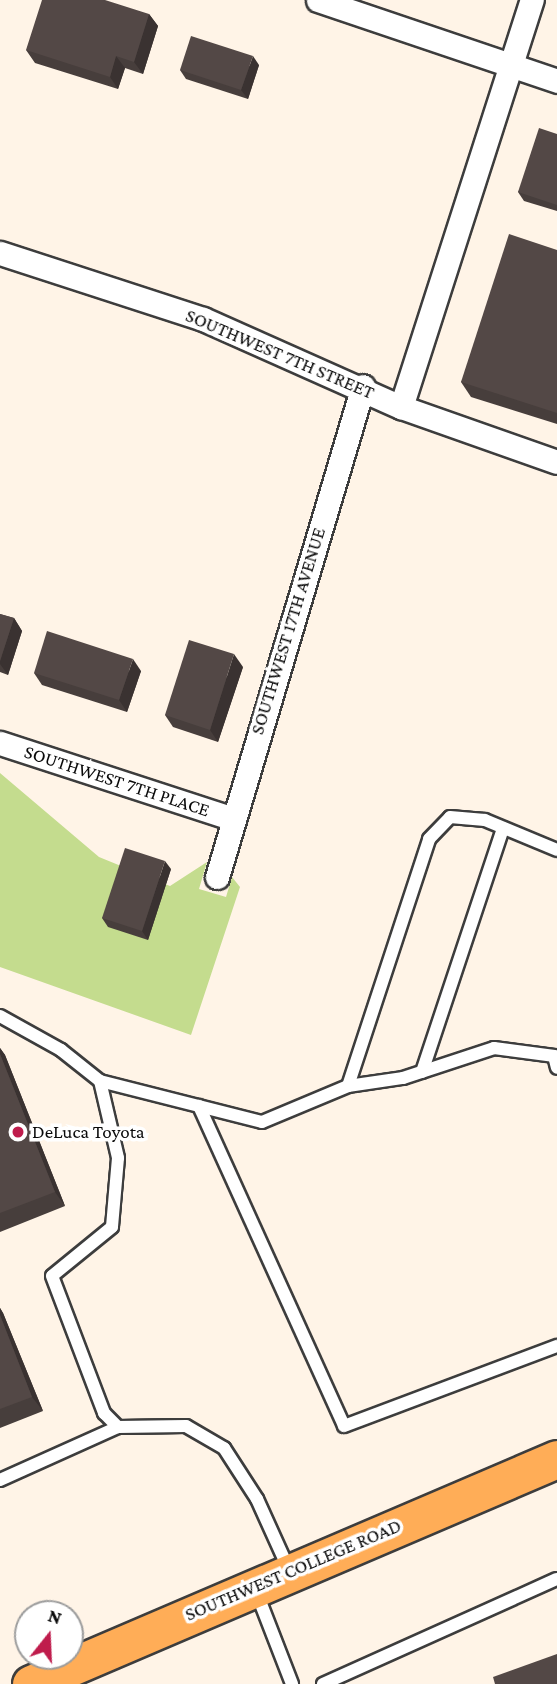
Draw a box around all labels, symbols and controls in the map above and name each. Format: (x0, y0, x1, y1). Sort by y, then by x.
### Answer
street label: SOUTHWEST 7TH STREET (182, 304, 378, 404)
street label: SOUTHWEST 17TH AVENUE (246, 525, 330, 737)
street label: SOUTHWEST 7TH PLACE (21, 740, 213, 822)
place label: DeLuca Toyota (32, 1121, 145, 1143)
marker: DeLuca Toyota (10, 1124, 26, 1140)
street label: SOUTHWEST COLLEGE ROAD (182, 1514, 404, 1626)
north arrow (14, 1600, 84, 1670)
text: N (46, 1604, 64, 1628)

